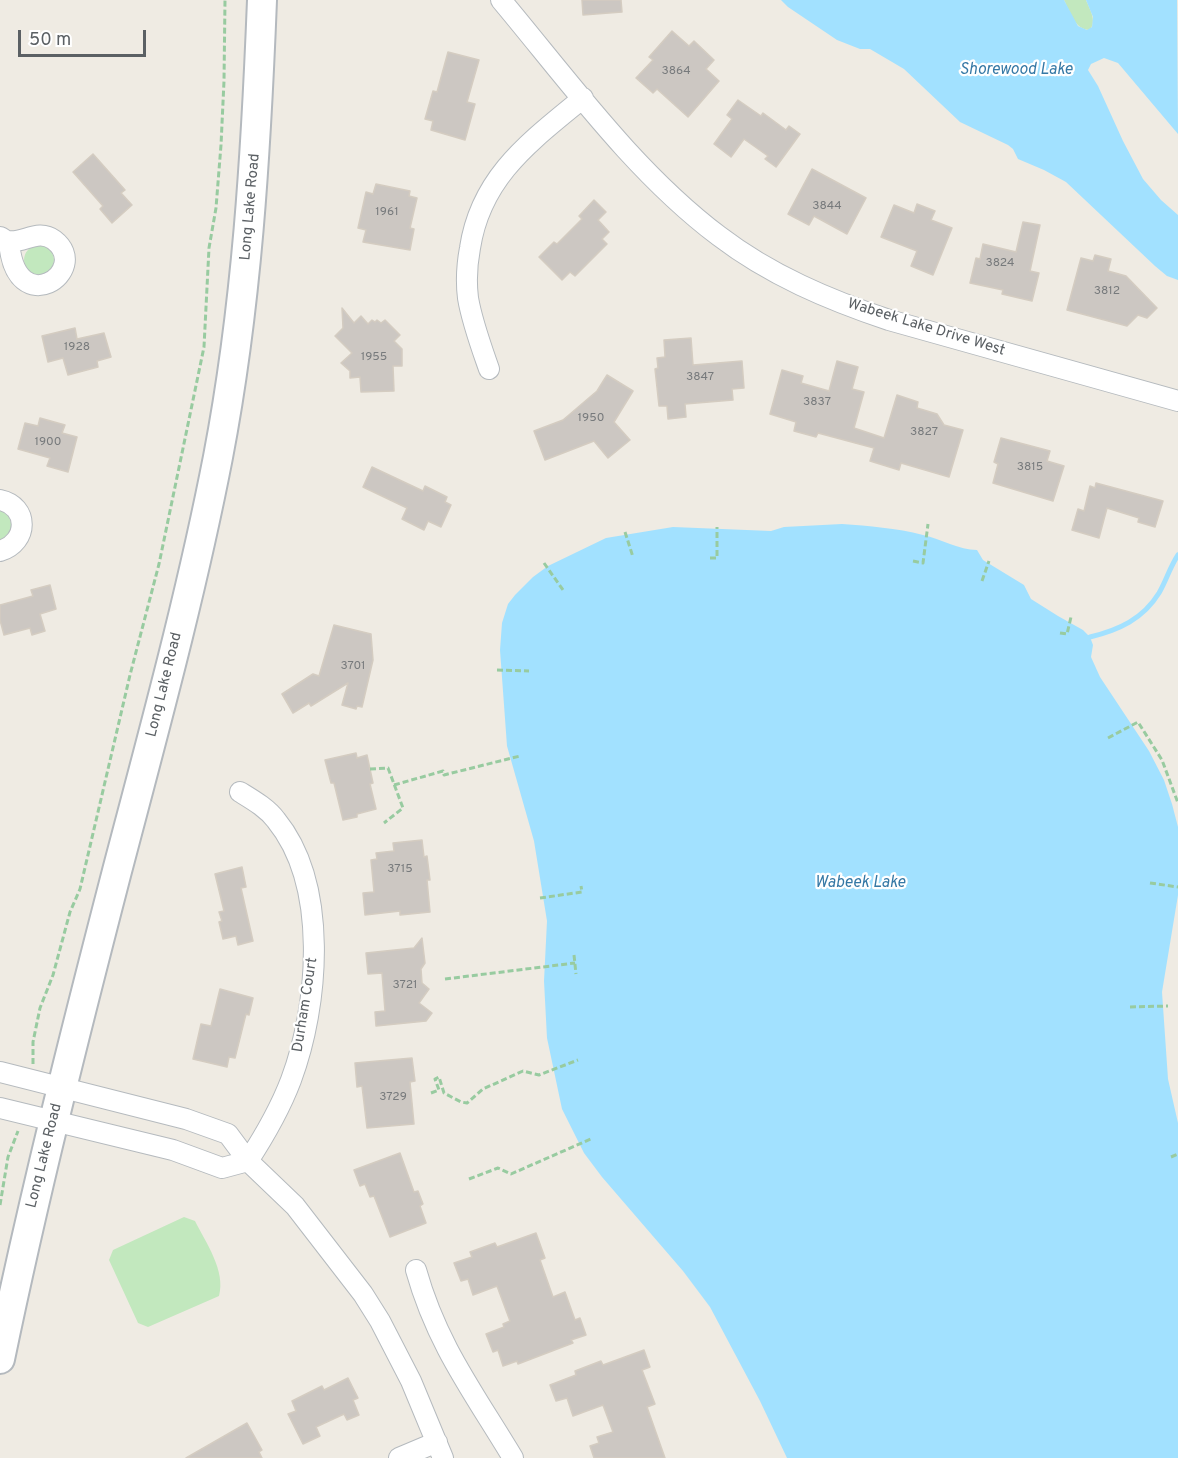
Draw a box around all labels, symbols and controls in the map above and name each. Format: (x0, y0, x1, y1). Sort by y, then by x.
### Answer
scale bar (21, 18, 148, 56)
text: 50 m (29, 29, 71, 52)
water label: Shorewood Lake (959, 61, 1073, 81)
house number: 3864 (661, 65, 691, 79)
street label: Long Lake Road (237, 153, 265, 261)
house number: 3844 (812, 200, 842, 214)
house number: 1961 (375, 206, 399, 220)
house number: 3824 (986, 257, 1014, 271)
house number: 3812 (1094, 285, 1120, 299)
street label: Wabeek Lake Drive West (845, 295, 1007, 361)
house number: 1928 (64, 341, 90, 355)
house number: 1955 (361, 351, 387, 365)
house number: 3847 (686, 371, 714, 385)
house number: 3837 (803, 396, 831, 410)
house number: 1950 (578, 412, 604, 426)
house number: 3827 (910, 426, 938, 440)
house number: 1900 (35, 436, 61, 450)
house number: 3815 (1017, 461, 1043, 475)
street label: Long Lake Road (143, 631, 187, 739)
house number: 3701 (340, 660, 366, 674)
house number: 3715 (387, 863, 413, 877)
water label: Wabeek Lake (815, 874, 905, 894)
street label: Durham Court (290, 956, 322, 1054)
house number: 3721 (392, 979, 418, 993)
house number: 3729 (379, 1091, 407, 1105)
street label: Long Lake Road (23, 1102, 67, 1210)

